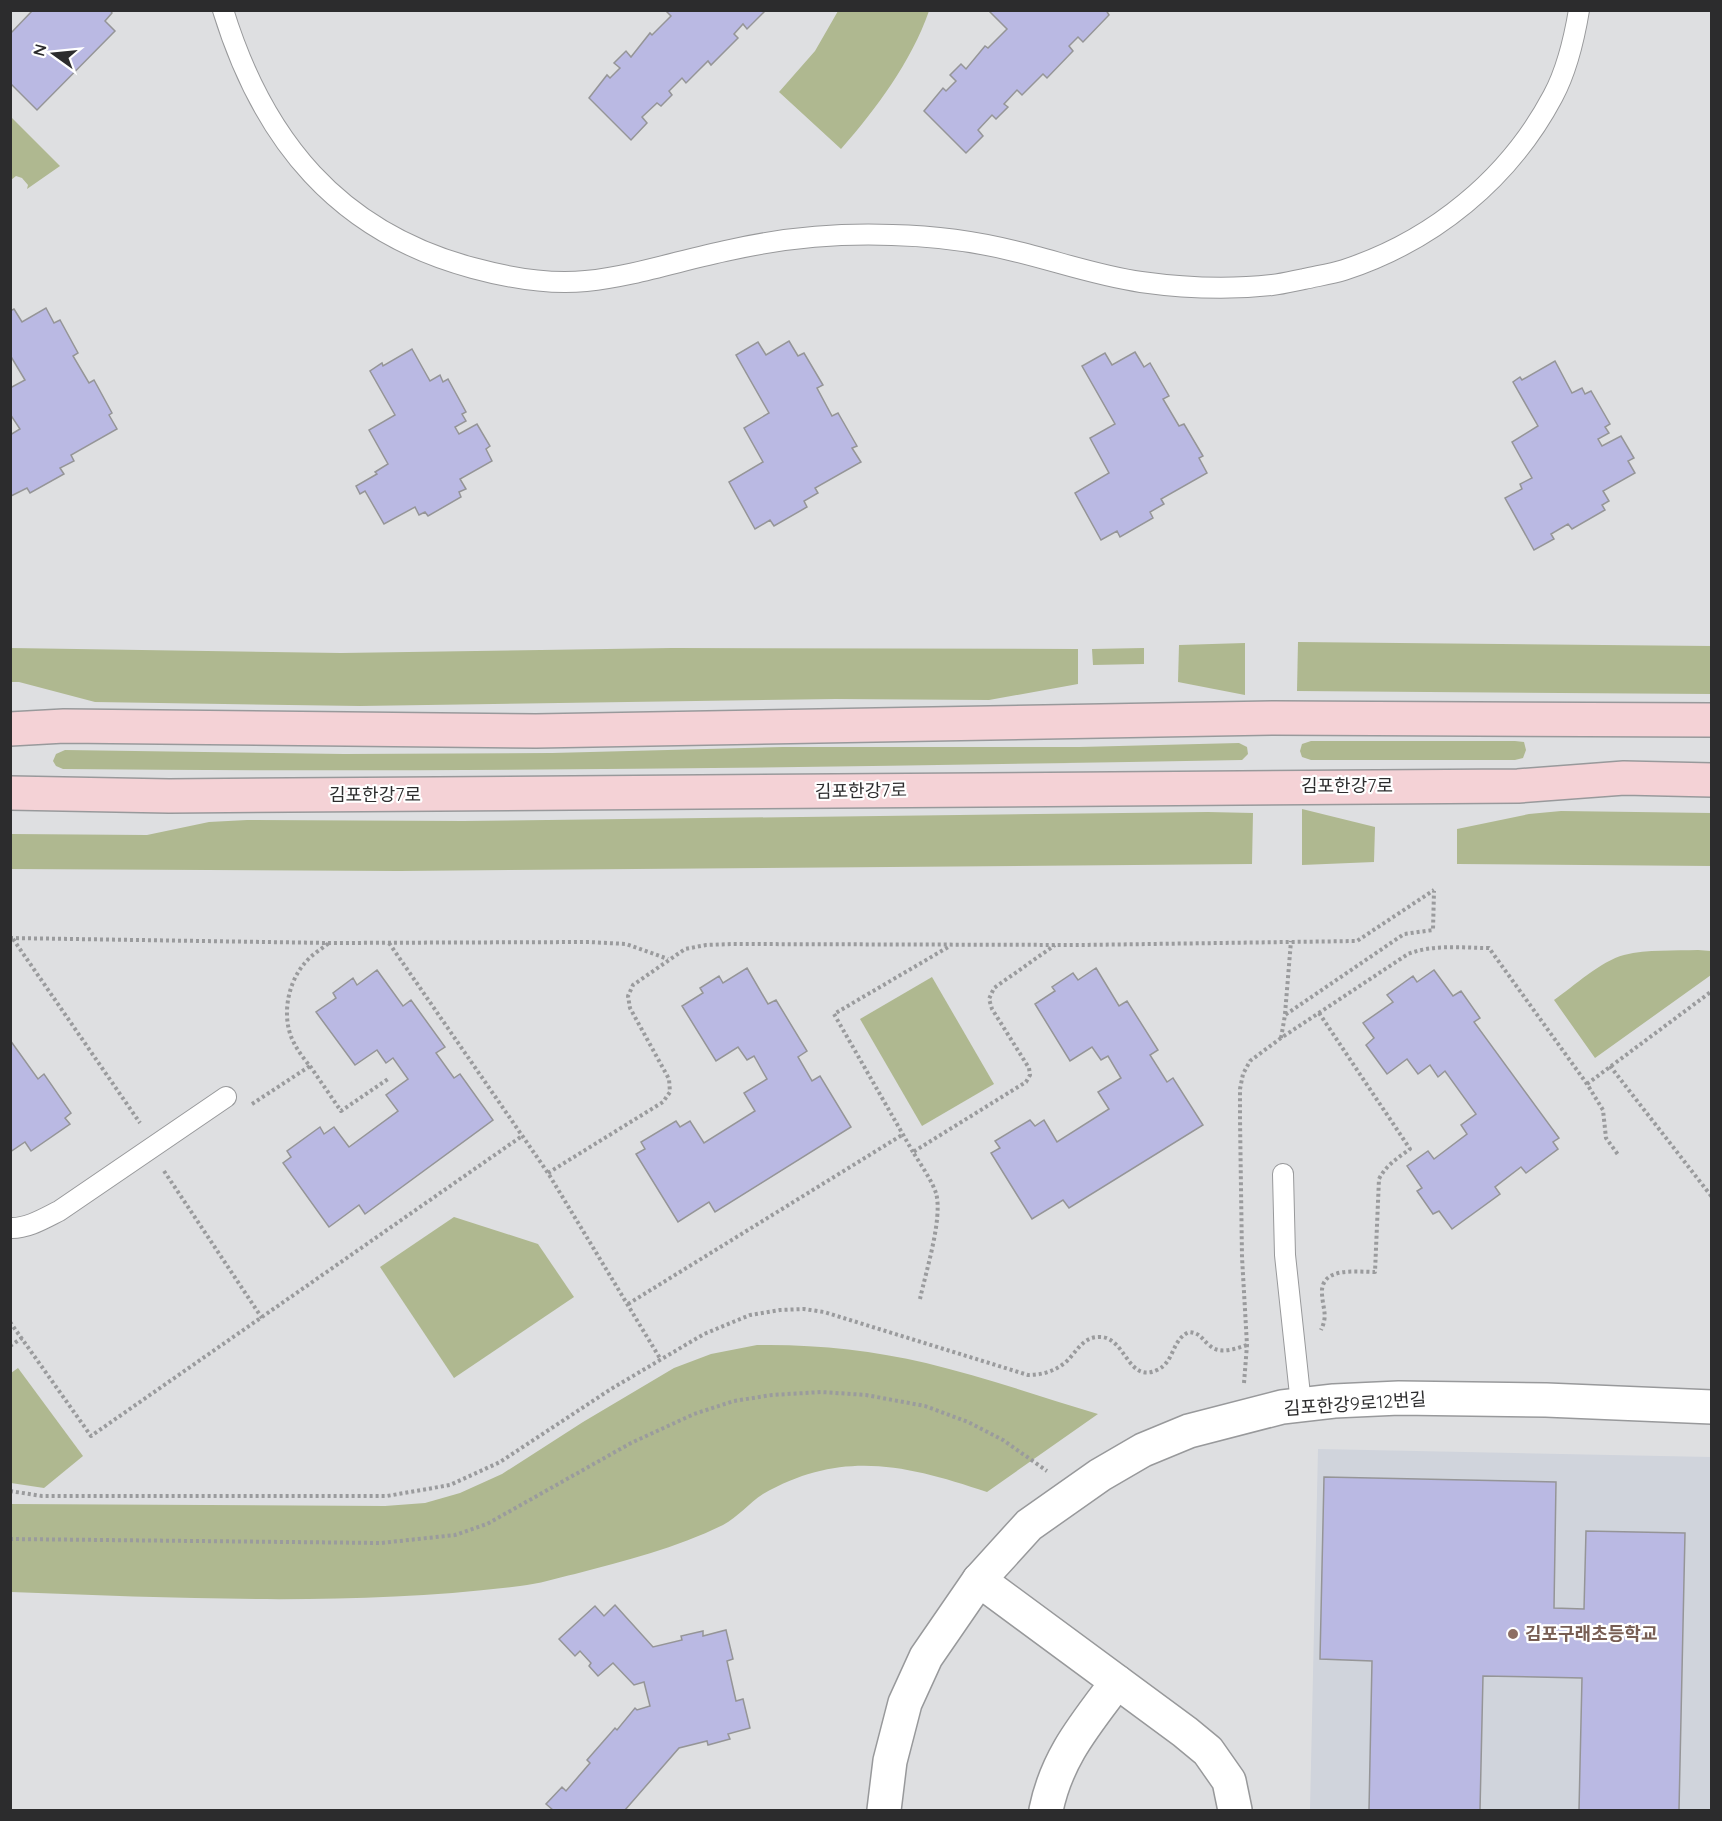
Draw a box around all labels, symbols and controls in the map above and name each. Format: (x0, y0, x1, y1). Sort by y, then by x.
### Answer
north arrow (24, 24, 84, 84)
text: N (28, 42, 51, 58)
street label: 김포한강7로 (1301, 774, 1393, 797)
street label: 김포한강7로 (815, 778, 907, 803)
street label: 김포한강7로 (329, 783, 421, 806)
street label: 김포한강9로12번길 (1283, 1387, 1427, 1420)
place label: 김포구래초등학교 (1525, 1622, 1657, 1645)
marker: 김포구래초등학교 (1506, 1627, 1520, 1641)

